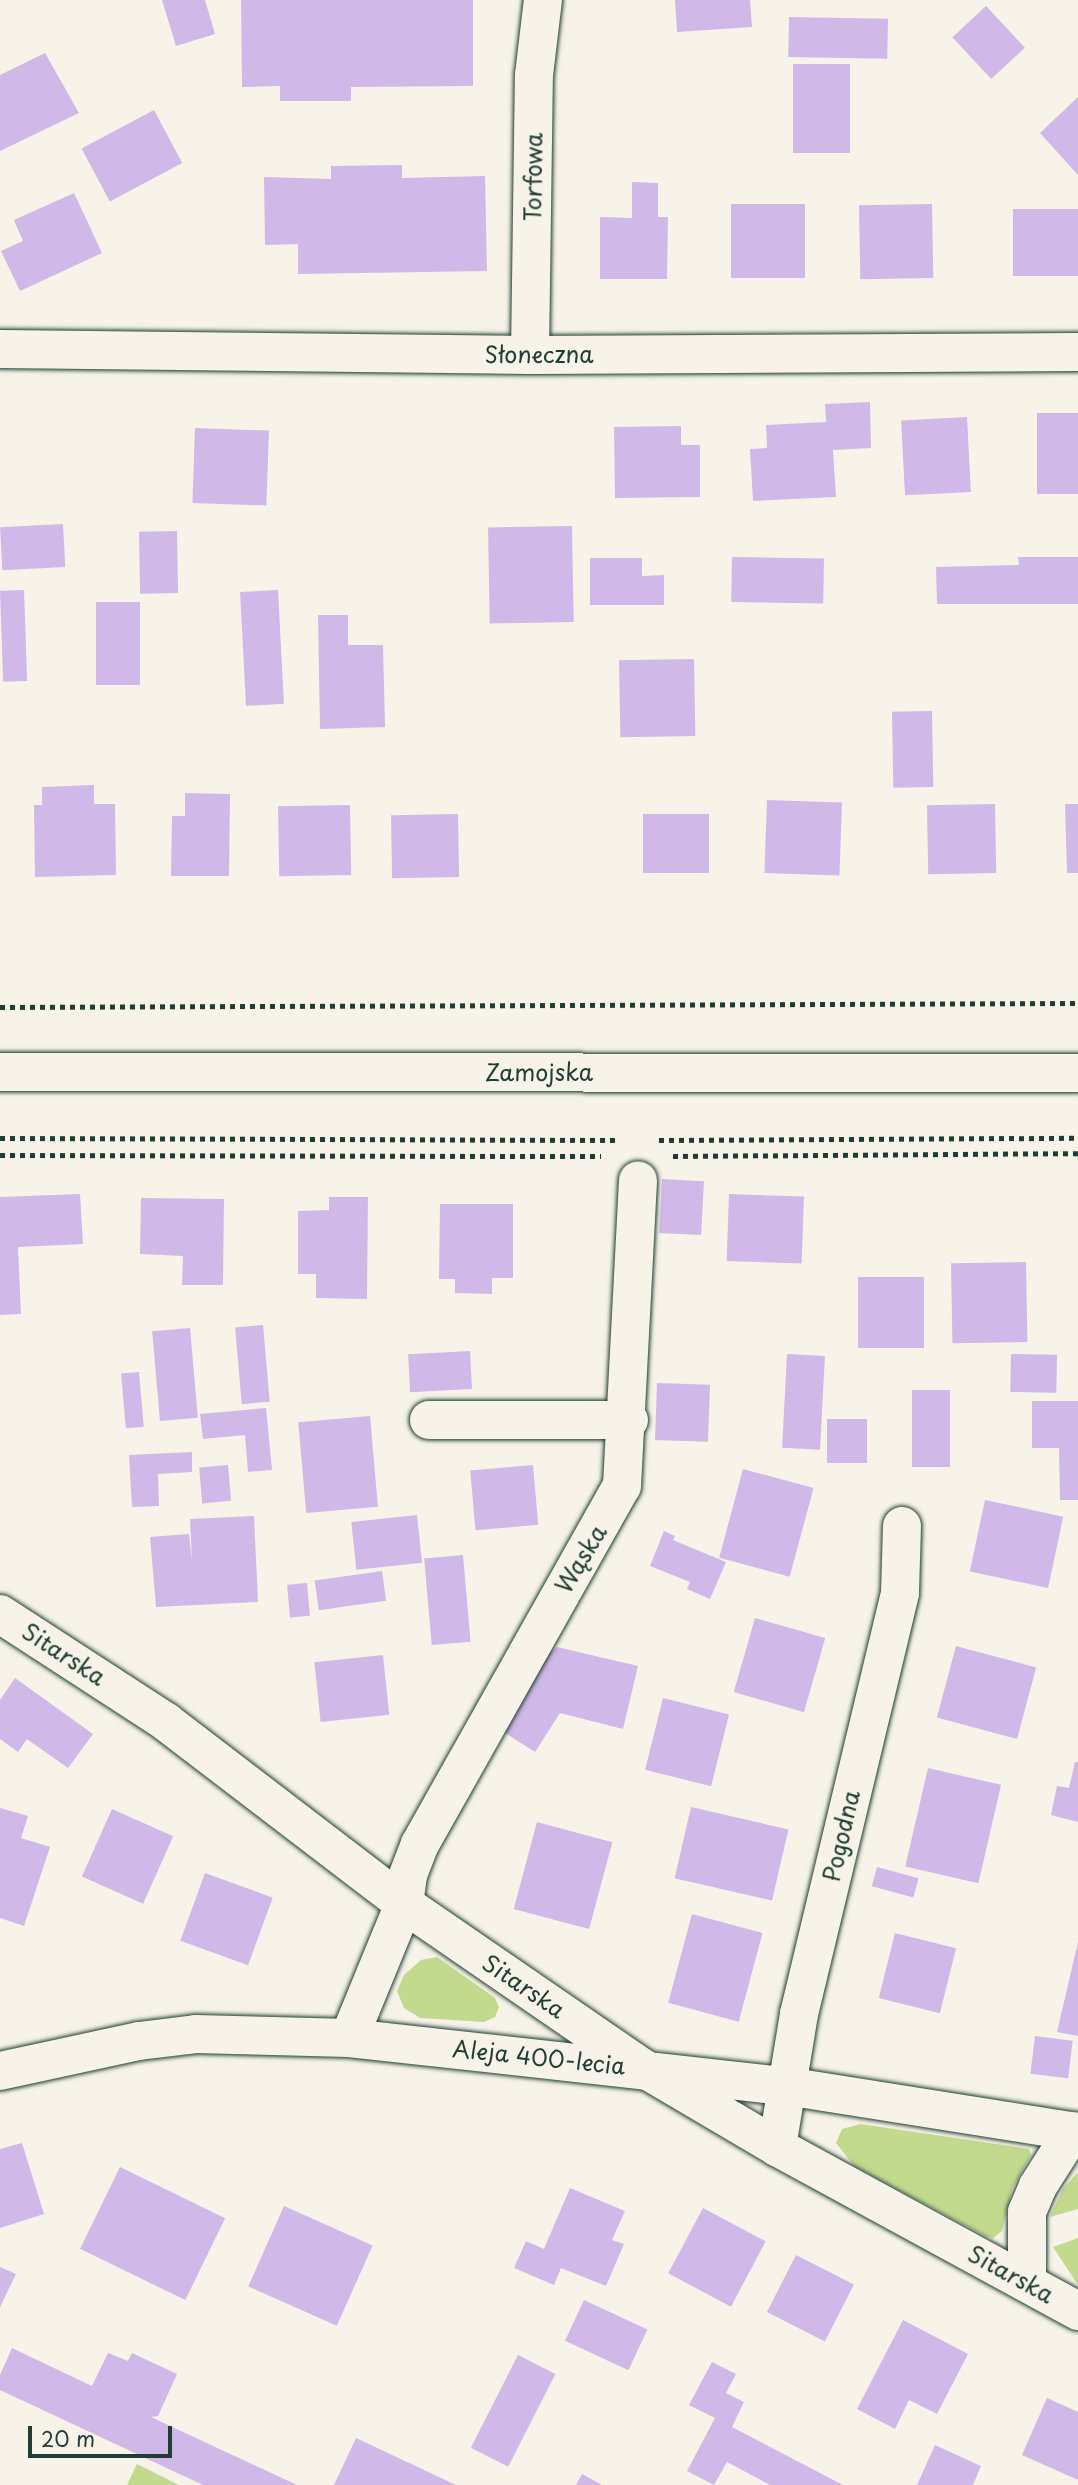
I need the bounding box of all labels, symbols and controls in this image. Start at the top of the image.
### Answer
street label: Torfowa [518,132,548,222]
street label: Słoneczna [484,340,594,368]
street label: Zamojska [485,1058,593,1086]
street label: Wąska [550,1520,612,1598]
street label: Sitarska [17,1617,111,1691]
street label: Pogodna [817,1787,865,1885]
street label: Sitarska [478,1948,570,2024]
street label: Aleja 400-lecia [451,2034,627,2080]
street label: Sitarska [963,2239,1059,2309]
scale bar [32,2412,175,2456]
text: 20 m [41,2422,95,2454]

